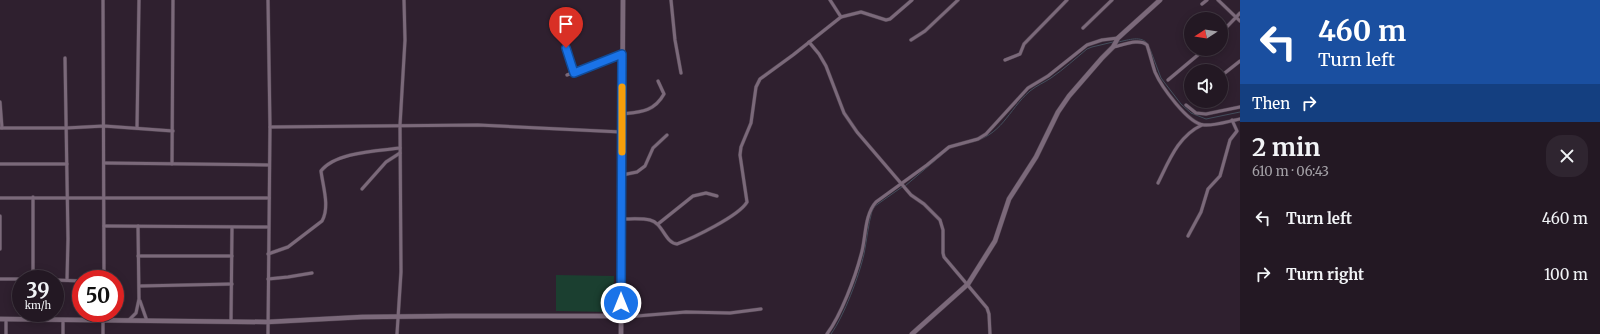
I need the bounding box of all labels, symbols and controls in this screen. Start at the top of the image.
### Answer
pin [549,7.0,583,48]
north arrow [1184,12,1228,56]
map controls [1184,12,1228,108]
icon: arrive [555,13,577,35]
text: 460 m [1318,13,1406,49]
icon: left [1252,16,1304,68]
text: Turn left [1318,48,1395,71]
button: sound [1184,64,1228,108]
icon: right [1298,92,1320,114]
text: Then [1252,94,1290,113]
text: 2 min [1252,132,1320,163]
button: close [1546,135,1588,177]
text: 610 m · 06:43 [1252,163,1329,180]
icon: left [1252,207,1274,229]
text: Turn left [1286,209,1352,228]
text: 460 m [1542,209,1588,228]
icon: right [1252,263,1274,285]
text: Turn right [1286,265,1364,284]
text: 100 m [1544,265,1588,284]
speed limit sign: 50 [72,270,124,322]
text: 39 [26,278,50,303]
position arrow [600,282,642,324]
text: km/h [25,299,51,312]

